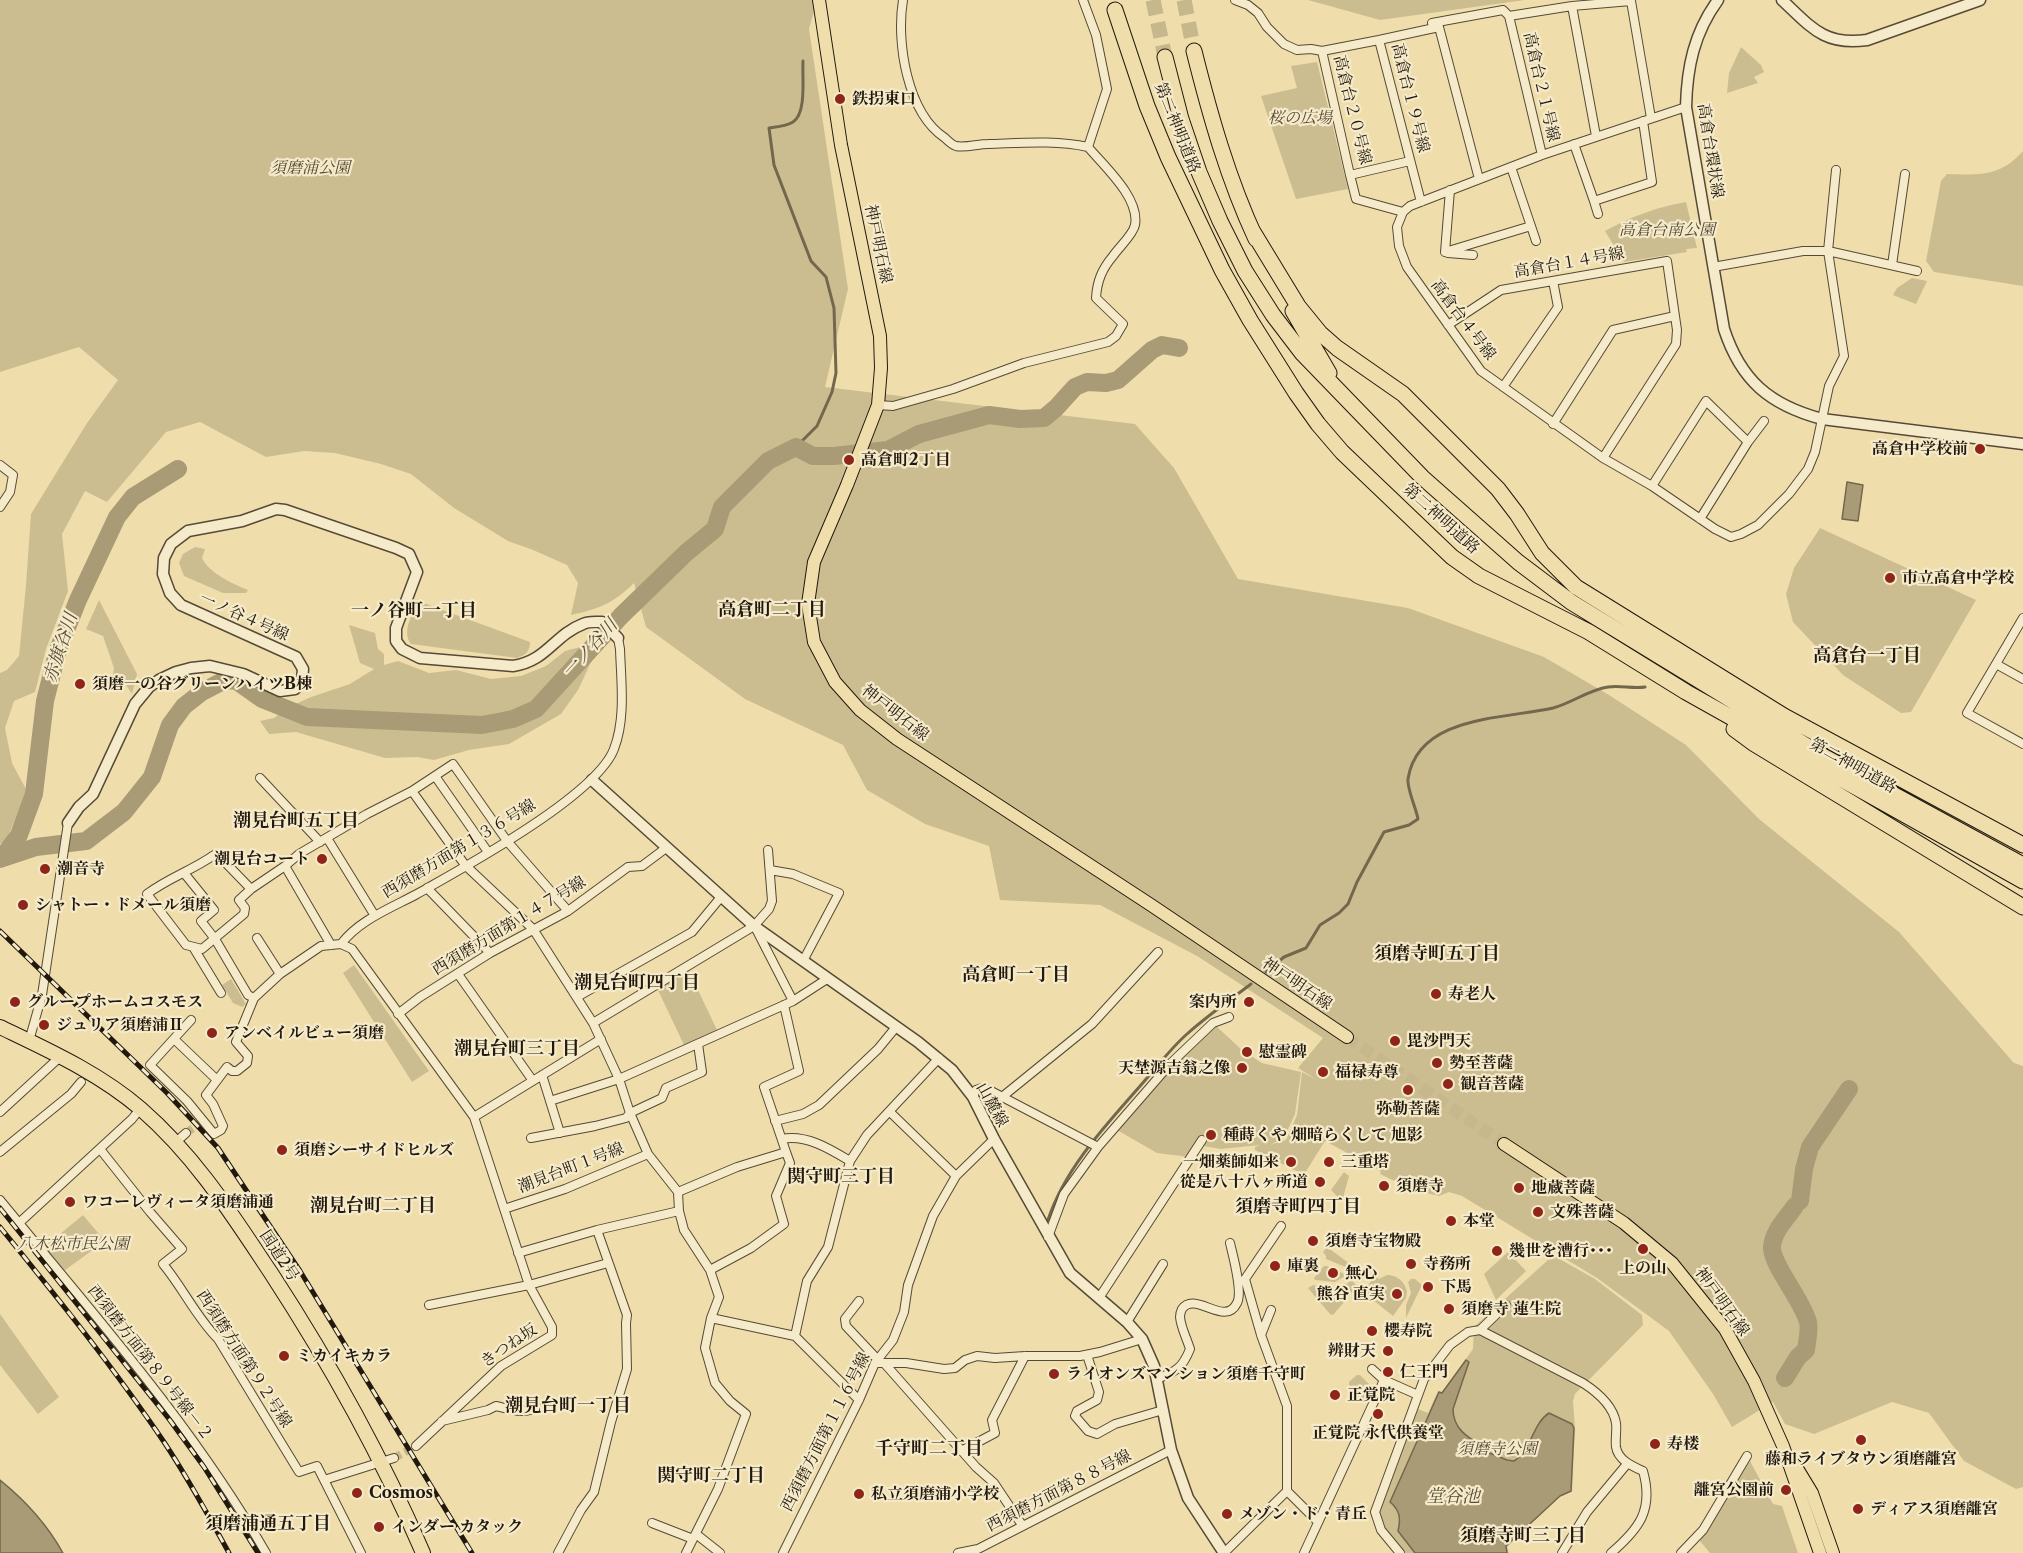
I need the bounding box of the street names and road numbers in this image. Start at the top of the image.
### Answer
street label: 高倉台２１号線 [1519,30,1563,144]
street label: 高倉台１９号線 [1387,41,1433,155]
street label: 高倉台２０号線 [1329,53,1375,167]
street label: 第二神明道路 [1150,80,1204,176]
street label: 高倉台環状線 [1693,102,1727,200]
street label: 神戸明石線 [860,203,896,285]
street label: 高倉台１４号線 [1512,244,1626,282]
street label: 高倉台４号線 [1426,276,1500,364]
street label: 第二神明道路 [1399,480,1483,558]
street label: 一ノ谷４号線 [196,589,292,645]
street label: 神戸明石線 [858,681,932,745]
street label: 第二神明道路 [1806,734,1900,798]
street label: 西須磨方面第１３６号線 [379,795,539,903]
street label: 西須磨方面第１４７号線 [429,872,589,980]
street label: 神戸明石線 [1258,954,1336,1014]
street label: 山麓線 [972,1079,1012,1131]
street label: 潮見台町１号線 [515,1139,627,1197]
street label: 国道2号 [255,1227,303,1285]
street label: 神戸明石線 [1691,1264,1753,1340]
street label: 西須磨方面第８９号線－２ [83,1281,217,1445]
street label: 西須磨方面第９２号線 [192,1287,296,1431]
street label: きつね坂 [477,1320,541,1372]
street label: 西須磨方面第１１６号線 [777,1349,875,1515]
street label: 西須磨方面第８８号線 [983,1446,1135,1536]

